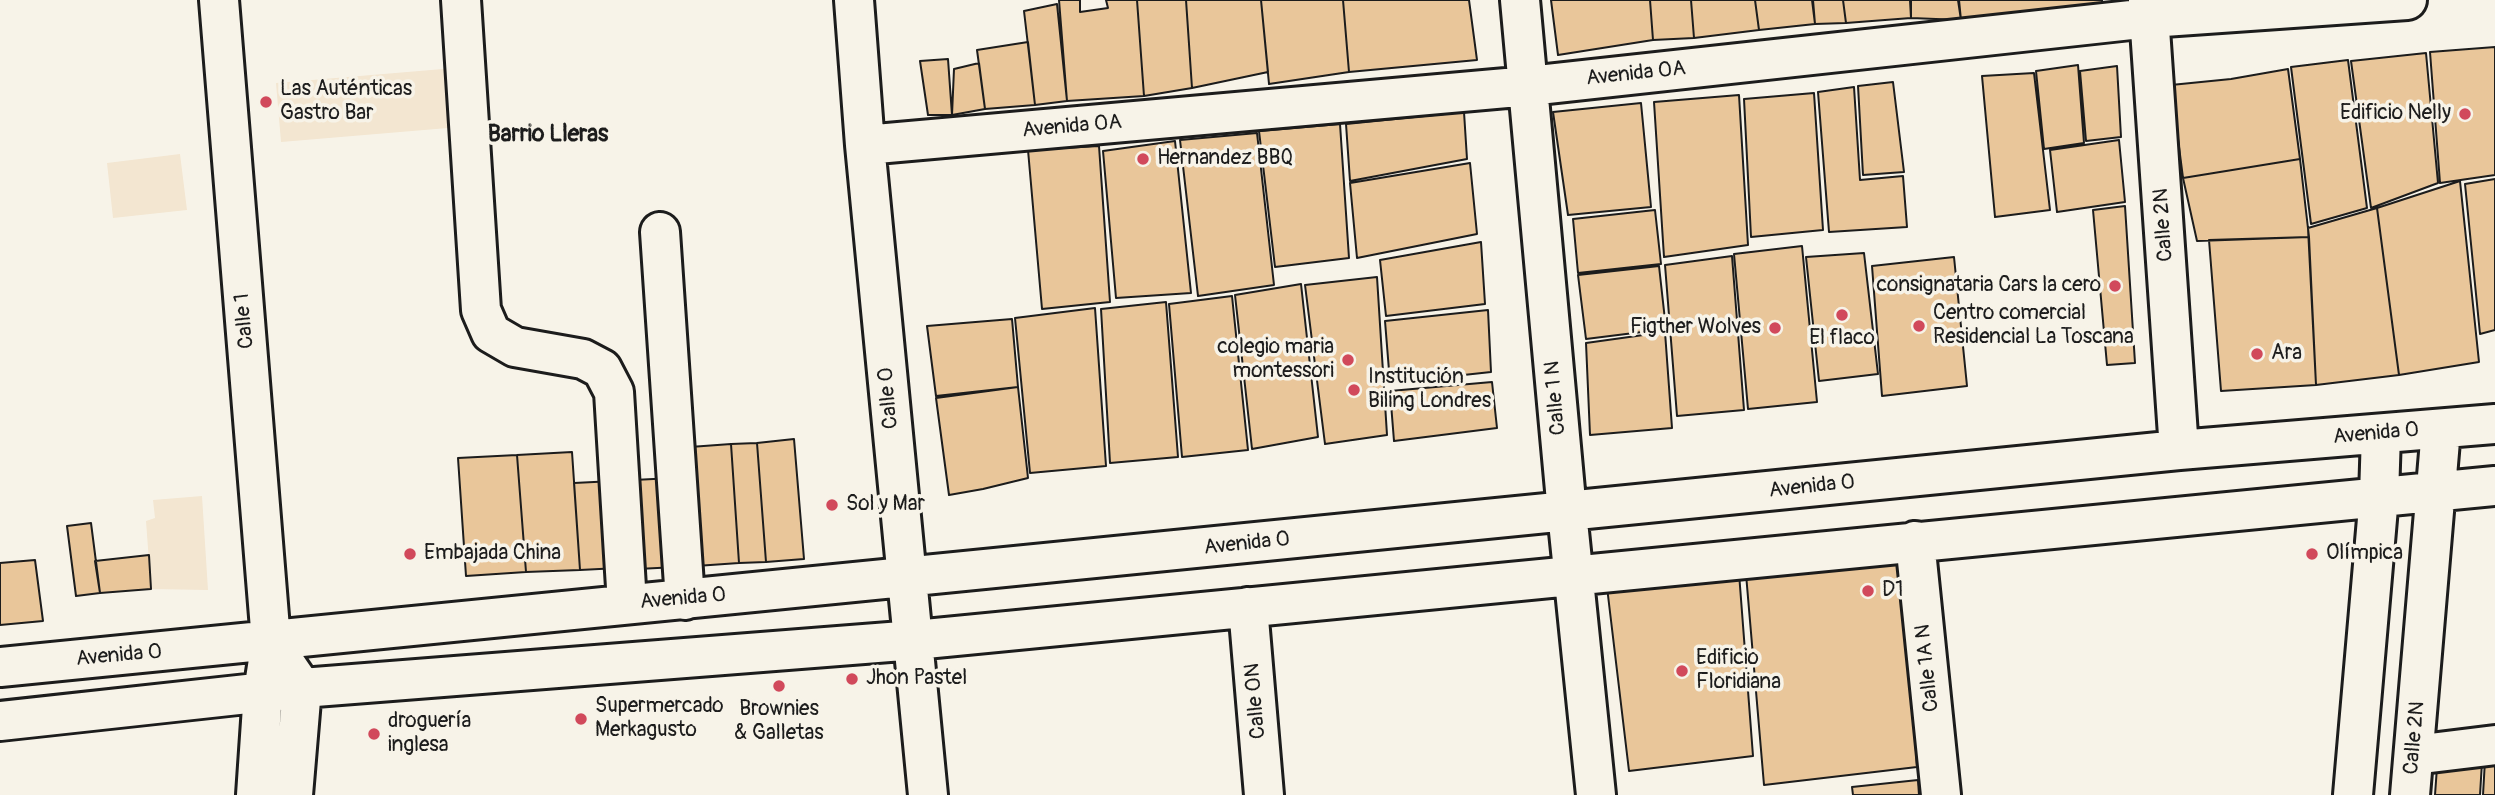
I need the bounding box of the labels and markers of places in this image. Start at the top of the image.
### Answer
place label: Las Auténticas Gastro Bar [280,77,412,127]
marker: Las Auténticas Gastro Bar [258,94,274,110]
place label: Edificio Nelly [2340,101,2451,127]
marker: Edificio Nelly [2457,106,2473,122]
place label: Hernandez BBQ [1157,146,1293,172]
marker: Hernandez BBQ [1135,151,1151,167]
place label: consignataria Cars la cero [1876,273,2101,299]
marker: consignataria Cars la cero [2107,278,2123,294]
place label: Centro comercial Residencial La Toscana [1933,301,2134,351]
marker: El flaco [1834,307,1850,323]
place label: Figther Wolves [1630,315,1761,341]
marker: Centro comercial Residencial La Toscana [1911,318,1927,334]
marker: Figther Wolves [1767,320,1783,336]
place label: El flaco [1809,326,1875,352]
place label: colegio maria montessori [1217,335,1334,385]
place label: Ara [2271,341,2302,367]
marker: Ara [2249,346,2265,362]
marker: colegio maria montessori [1340,352,1356,368]
place label: Institución Biling Londres [1368,365,1491,415]
marker: Institución Biling Londres [1346,382,1362,398]
place label: Sol y Mar [846,492,925,518]
marker: Sol y Mar [824,497,840,513]
place label: Embajada China [424,541,561,567]
place label: Olímpica [2326,541,2403,567]
marker: Embajada China [402,546,418,562]
marker: Olímpica [2304,546,2320,562]
place label: D1 [1882,578,1903,604]
marker: D1 [1860,583,1876,599]
place label: Edificio Floridiana [1696,646,1781,696]
marker: Edificio Floridiana [1674,663,1690,679]
place label: Jhon Pastel [866,666,967,692]
marker: Jhon Pastel [844,671,860,687]
marker: Brownies & Galletas [771,678,787,694]
place label: Supermercado Merkagusto [595,694,724,744]
place label: Brownies & Galletas [734,697,824,747]
place label: droguería inglesa [388,709,471,759]
marker: Supermercado Merkagusto [573,711,589,727]
marker: droguería inglesa [366,726,382,742]

